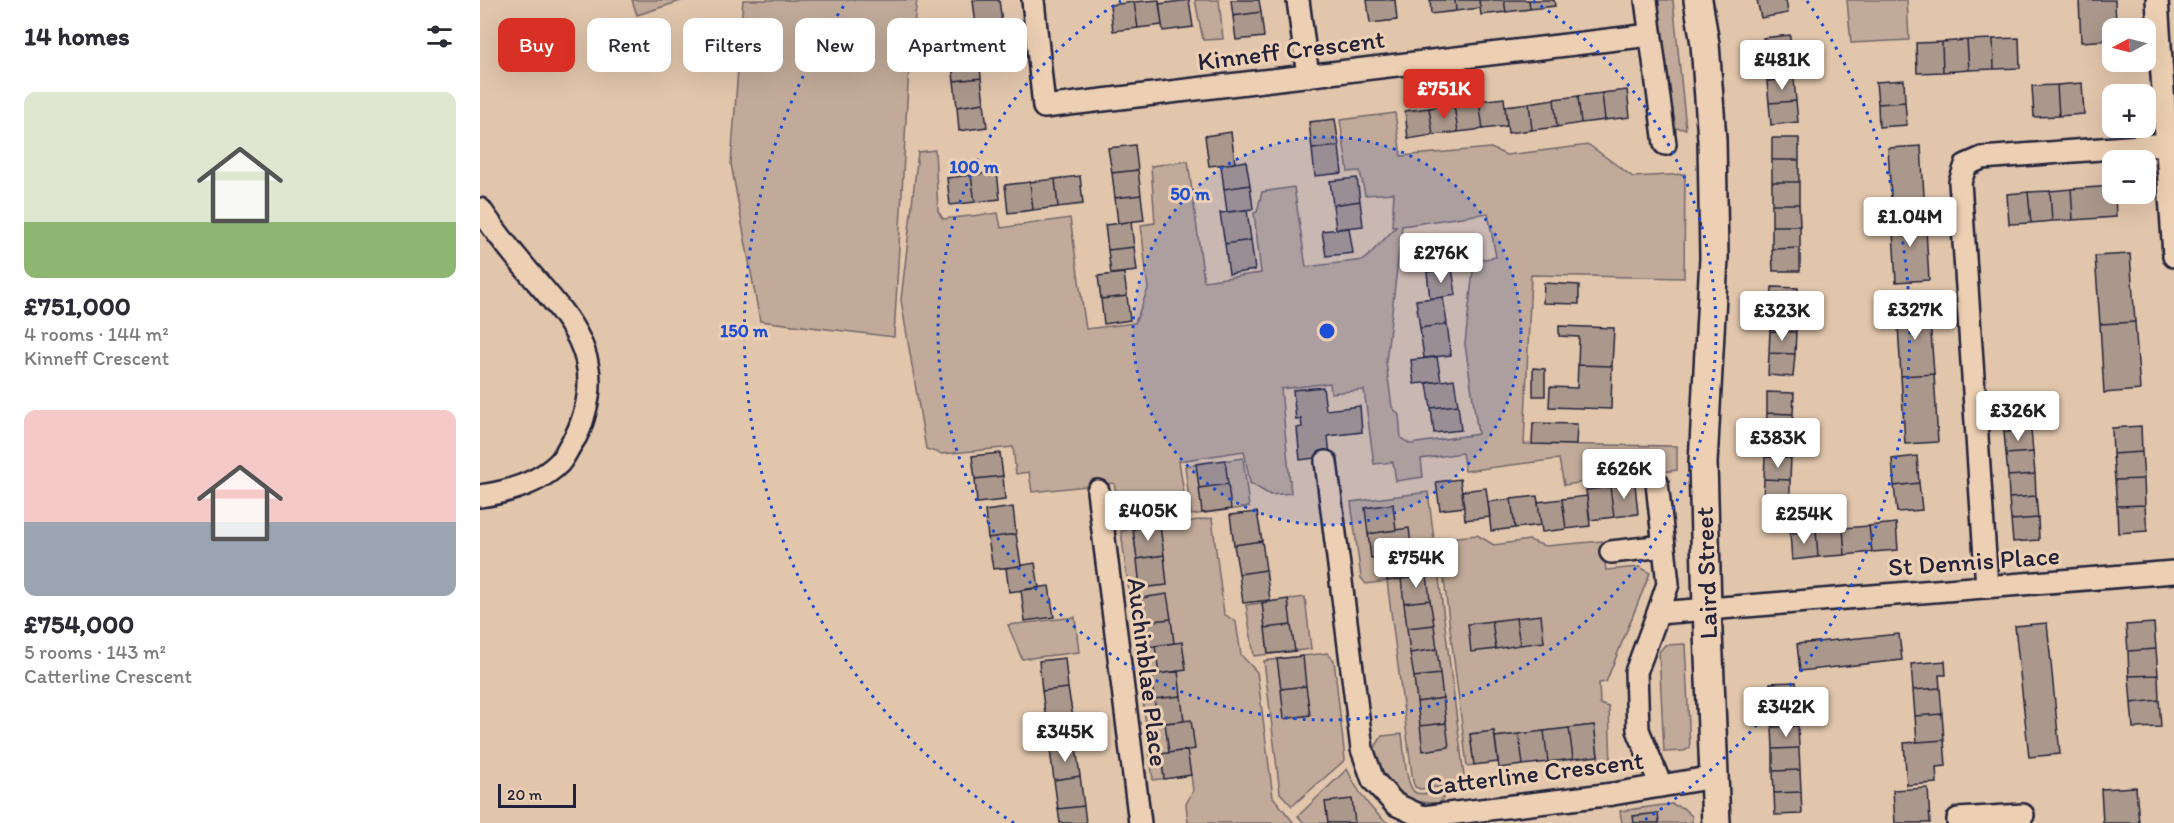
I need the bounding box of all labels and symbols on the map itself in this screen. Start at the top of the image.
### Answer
north arrow [2102,18,2156,72]
street label: Kinneff Crescent [1195,23,1387,77]
pin: £481K [1740,40,1824,91]
pin: £751K [1402,69,1486,120]
text: 100 m [949,156,1000,178]
text: 50 m [1170,183,1211,205]
pin: £1.04M [1861,197,1959,248]
pin: £276K [1399,233,1483,284]
pin: £327K [1873,290,1957,341]
pin: £323K [1740,291,1824,342]
text: 150 m [720,320,769,342]
centre of rings [1317,321,1337,341]
pin: £326K [1976,391,2060,442]
pin: £383K [1736,418,1820,469]
pin: £626K [1582,449,1666,500]
pin: £405K [1106,491,1190,542]
pin: £254K [1762,494,1846,545]
street label: Laird Street [1688,506,1724,640]
pin: £754K [1374,538,1458,589]
street label: St Dennis Place [1887,539,2061,583]
street label: Auchinblae Place [1121,576,1175,768]
pin: £342K [1744,687,1828,738]
pin: £345K [1023,712,1107,763]
street label: Catterline Crescent [1425,744,1646,802]
scale bar [498,781,576,808]

